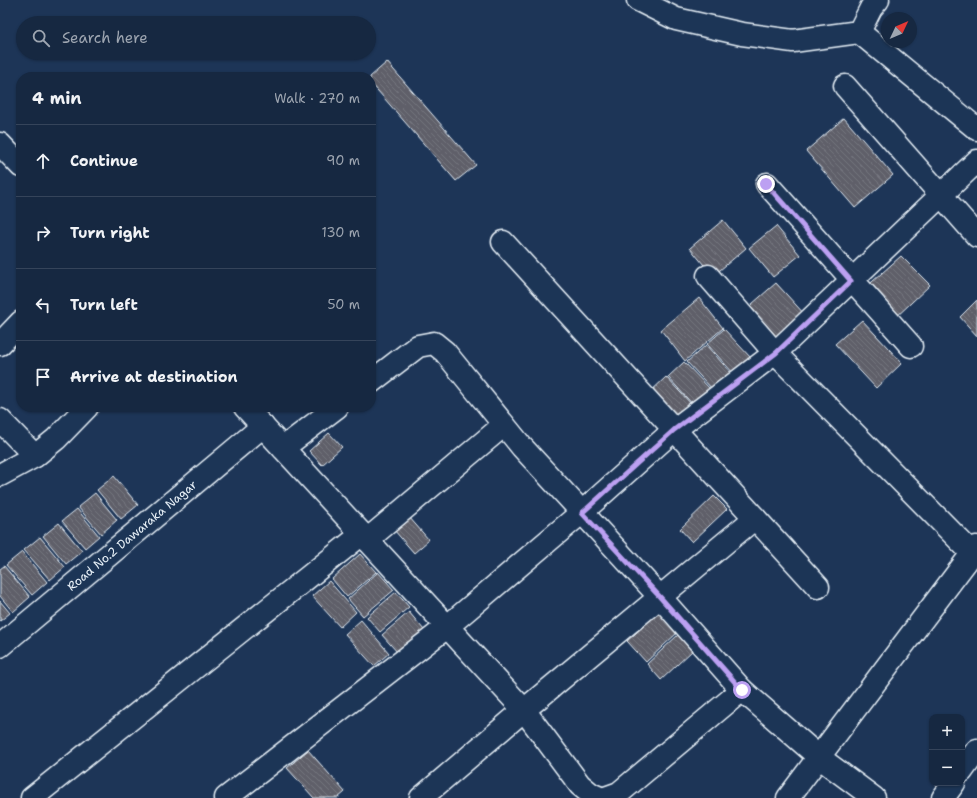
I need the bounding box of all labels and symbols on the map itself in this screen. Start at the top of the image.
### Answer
north arrow [881,12,917,48]
route end [757,175,775,193]
street label: Road No.2 Dawaraka Nagar [64,477,200,595]
route start [733,681,751,699]

